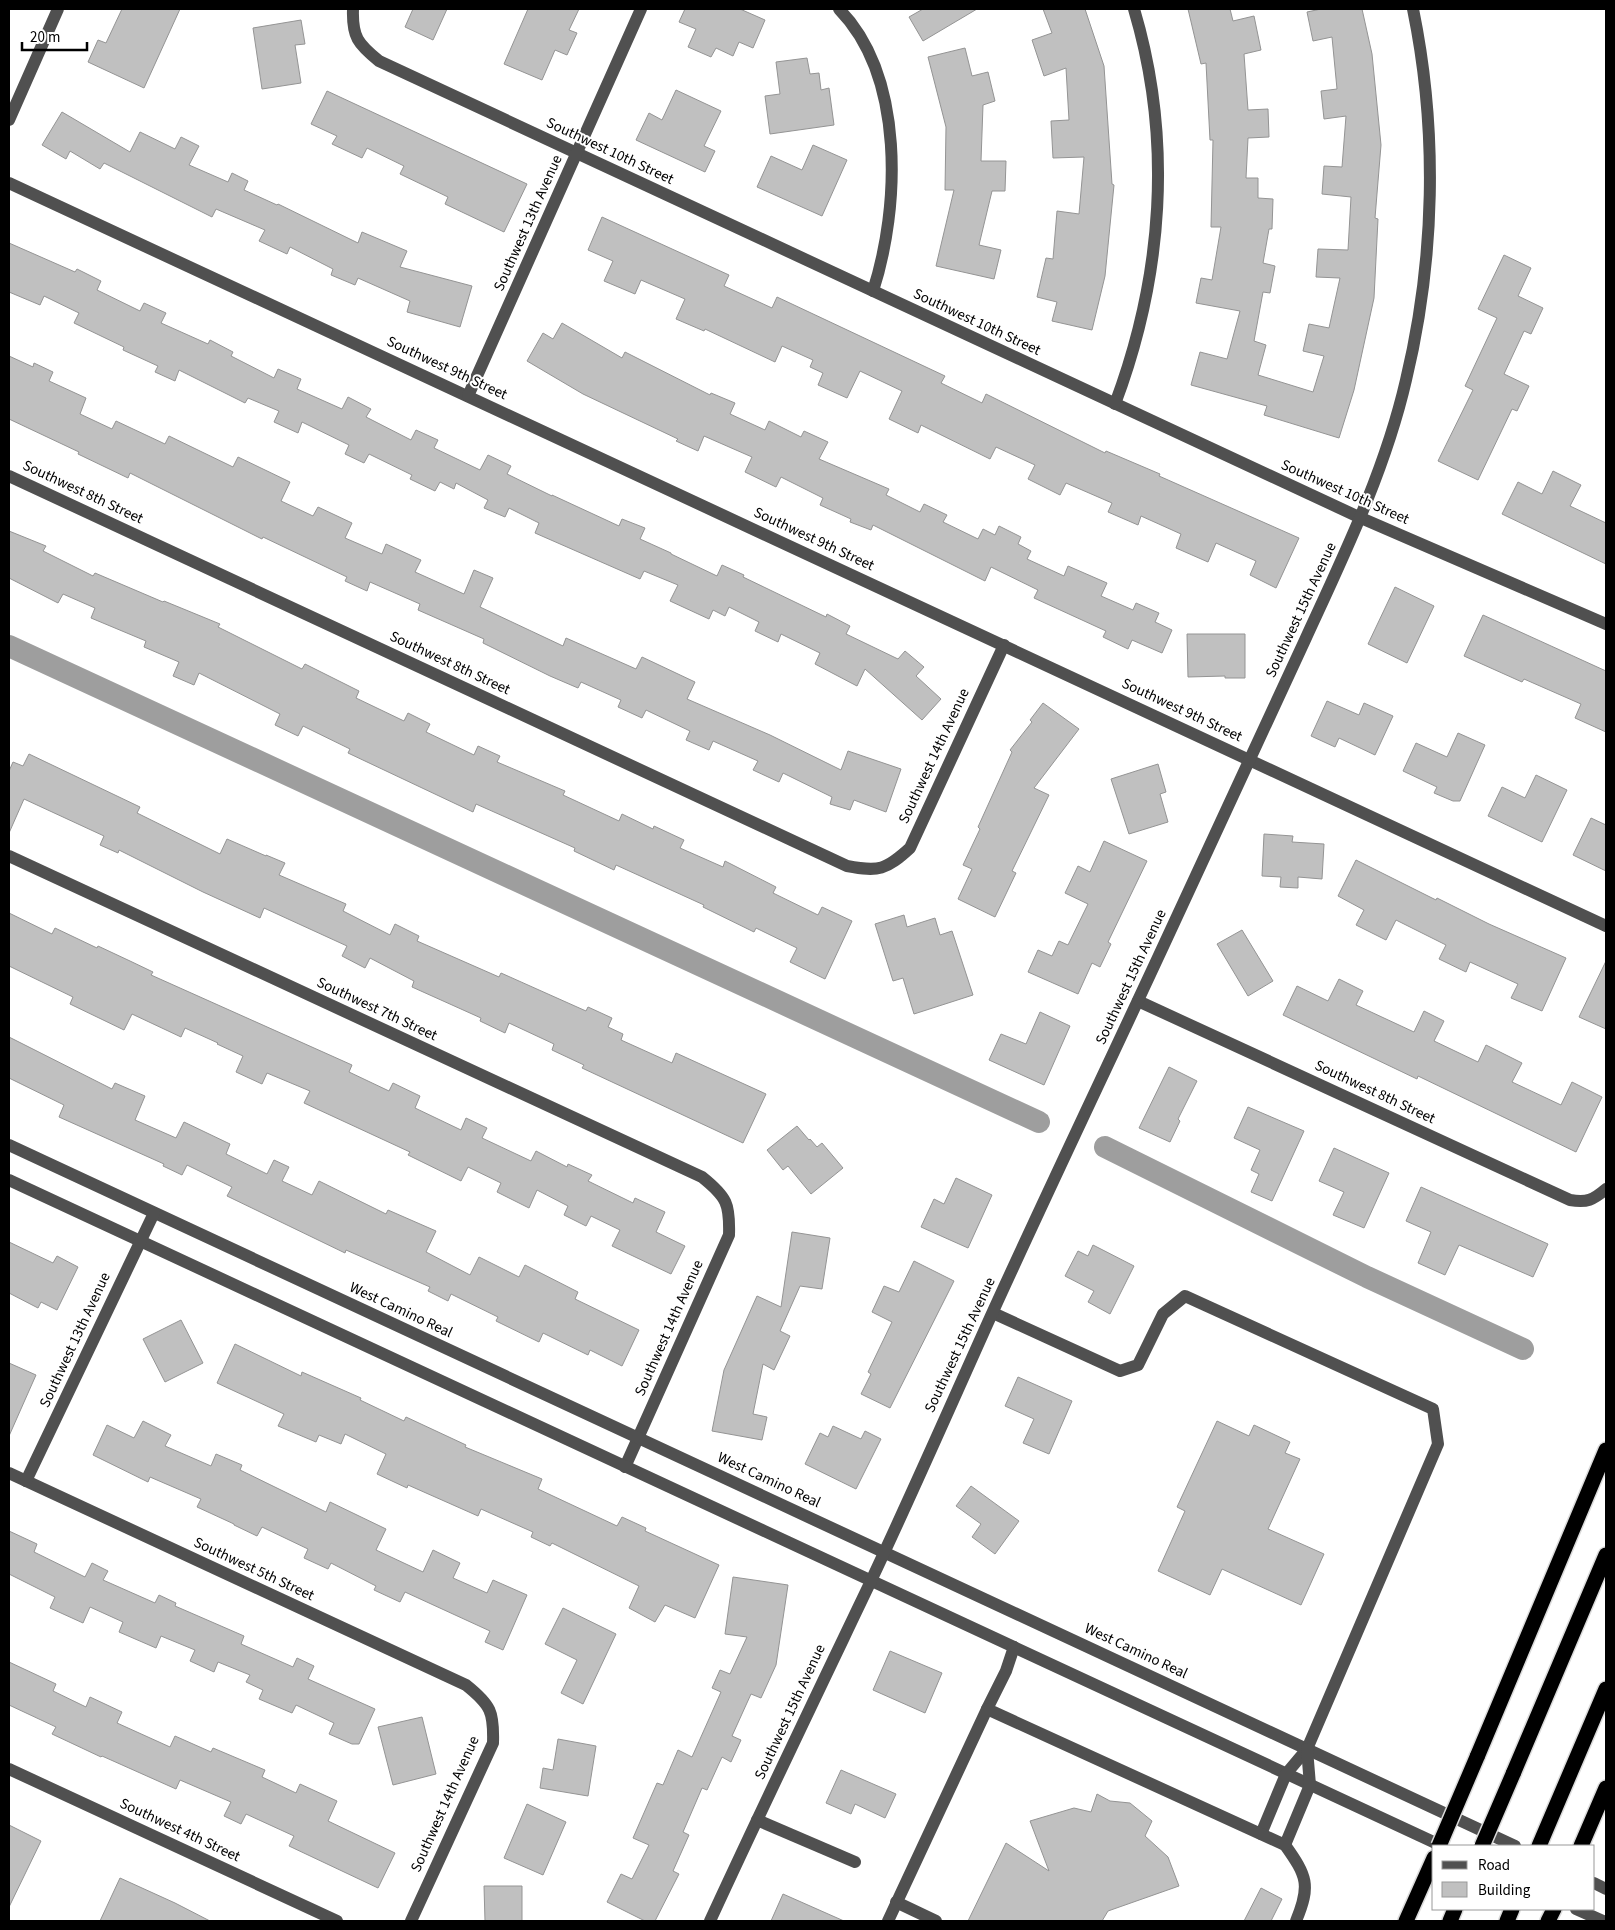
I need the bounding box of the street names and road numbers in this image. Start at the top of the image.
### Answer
street label: Southwest 10th Street [543,112,677,190]
street label: Southwest 13th Avenue [488,152,568,294]
street label: Southwest 10th Street [910,283,1044,361]
street label: Southwest 9th Street [383,331,511,405]
street label: Southwest 10th Street [1277,454,1413,530]
street label: Southwest 8th Street [19,455,147,529]
street label: Southwest 9th Street [750,502,878,576]
street label: Southwest 15th Avenue [1260,539,1342,681]
street label: Southwest 8th Street [386,626,514,700]
street label: Southwest 9th Street [1118,673,1246,747]
street label: Southwest 14th Avenue [893,685,975,827]
street label: Southwest 15th Avenue [1090,906,1172,1048]
street label: Southwest 7th Street [313,972,441,1046]
street label: Southwest 8th Street [1311,1055,1439,1129]
street label: Southwest 14th Avenue [629,1257,709,1399]
street label: Southwest 13th Avenue [34,1269,116,1411]
street label: Southwest 15th Avenue [919,1274,1001,1416]
street label: West Camino Real [346,1277,456,1343]
street label: West Camino Real [714,1447,824,1513]
street label: Southwest 5th Street [190,1532,318,1606]
street label: West Camino Real [1081,1618,1191,1684]
street label: Southwest 15th Avenue [749,1641,831,1783]
street label: Southwest 14th Avenue [405,1733,485,1875]
street label: Southwest 4th Street [116,1793,244,1867]

